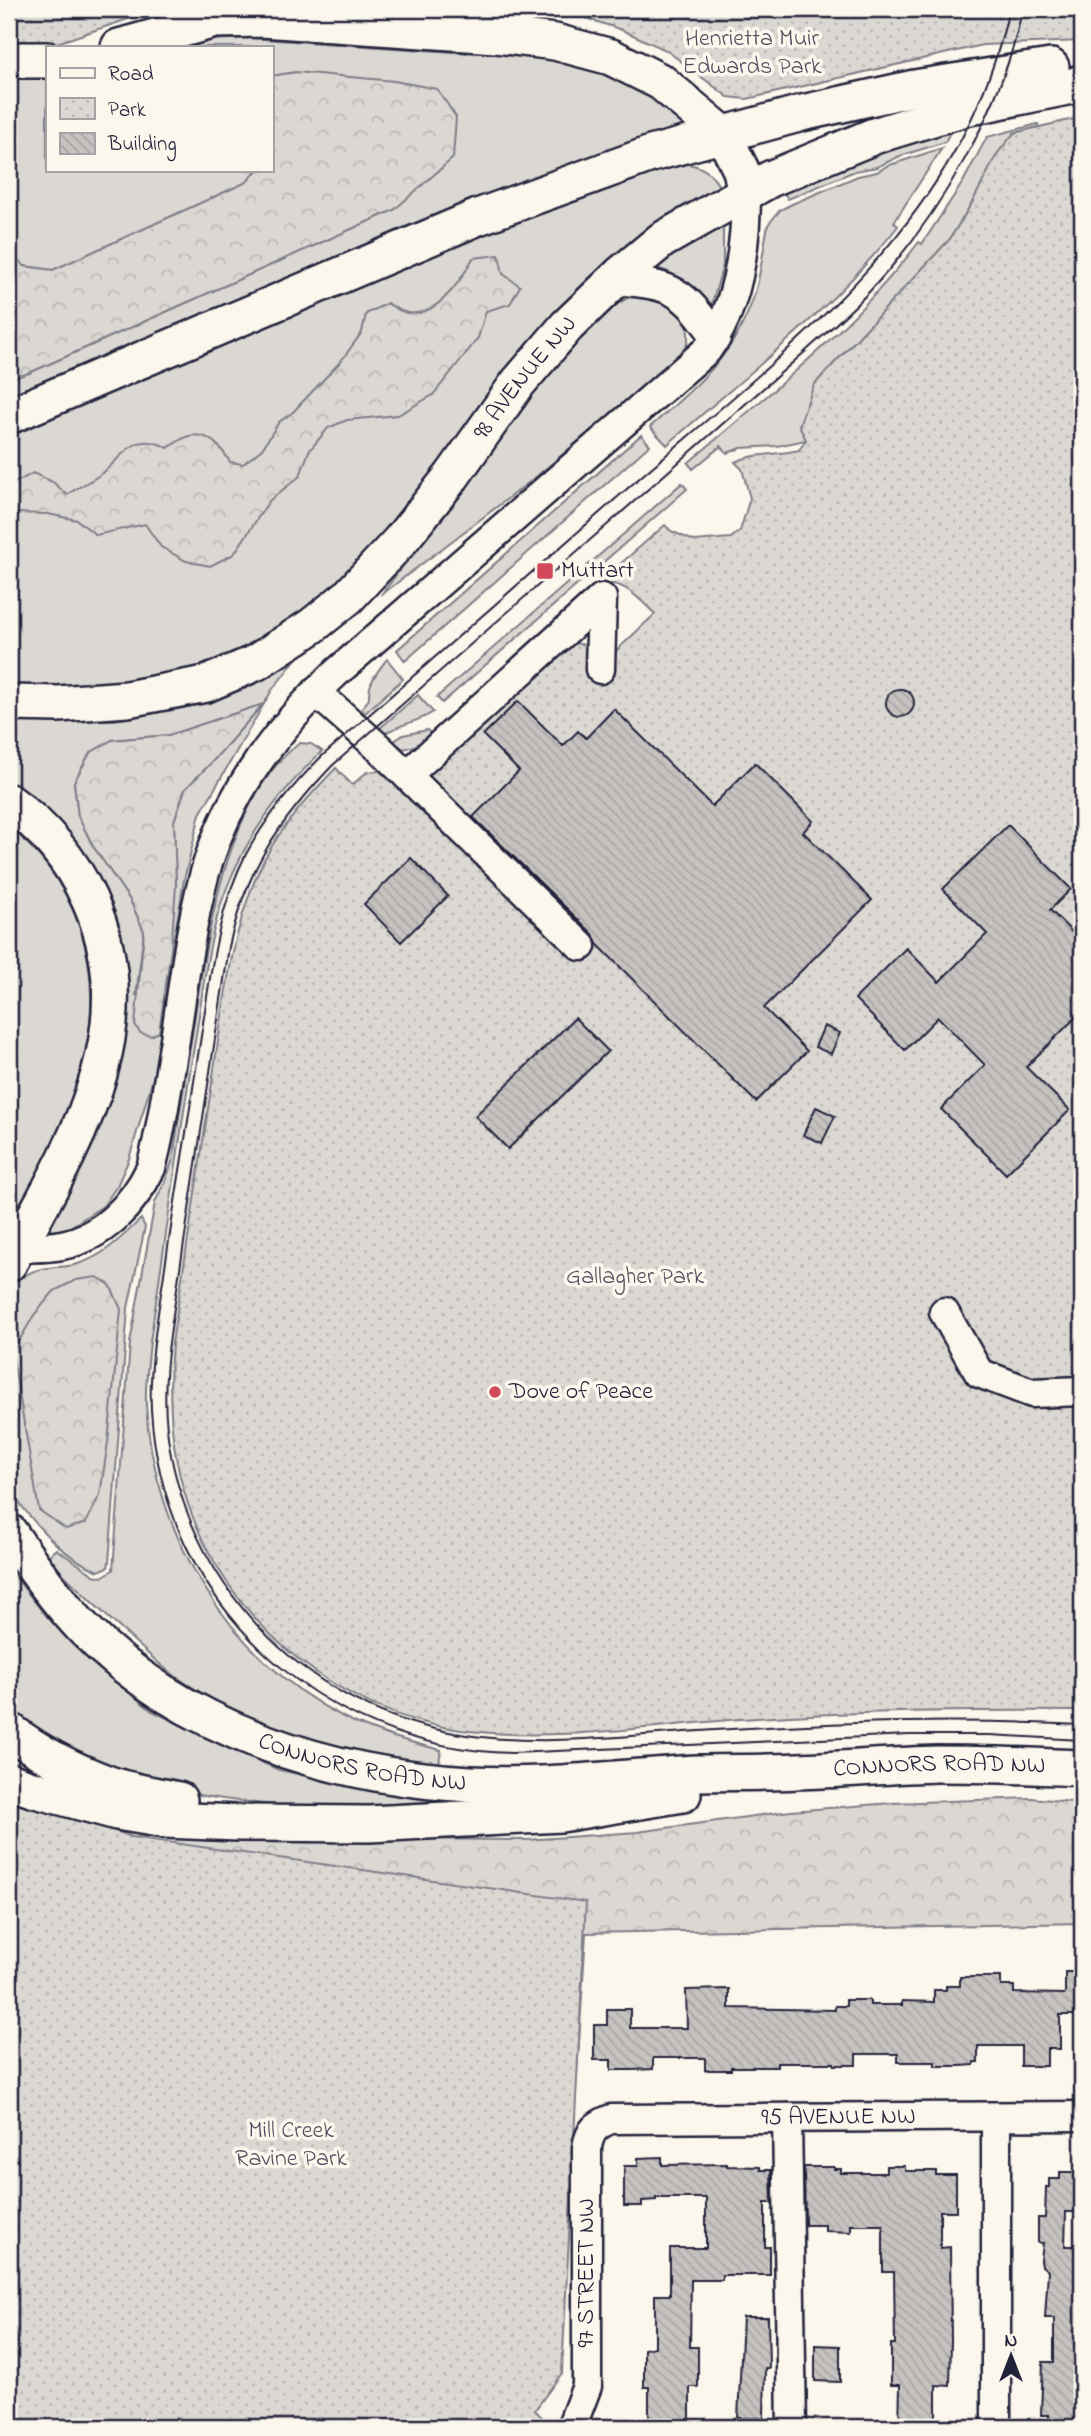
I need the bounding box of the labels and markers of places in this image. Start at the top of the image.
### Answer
place label: Muttart [561,554,634,589]
marker: Muttart [535,561,555,581]
place label: Dove of Peace [508,1375,653,1410]
marker: Dove of Peace [487,1384,503,1400]

